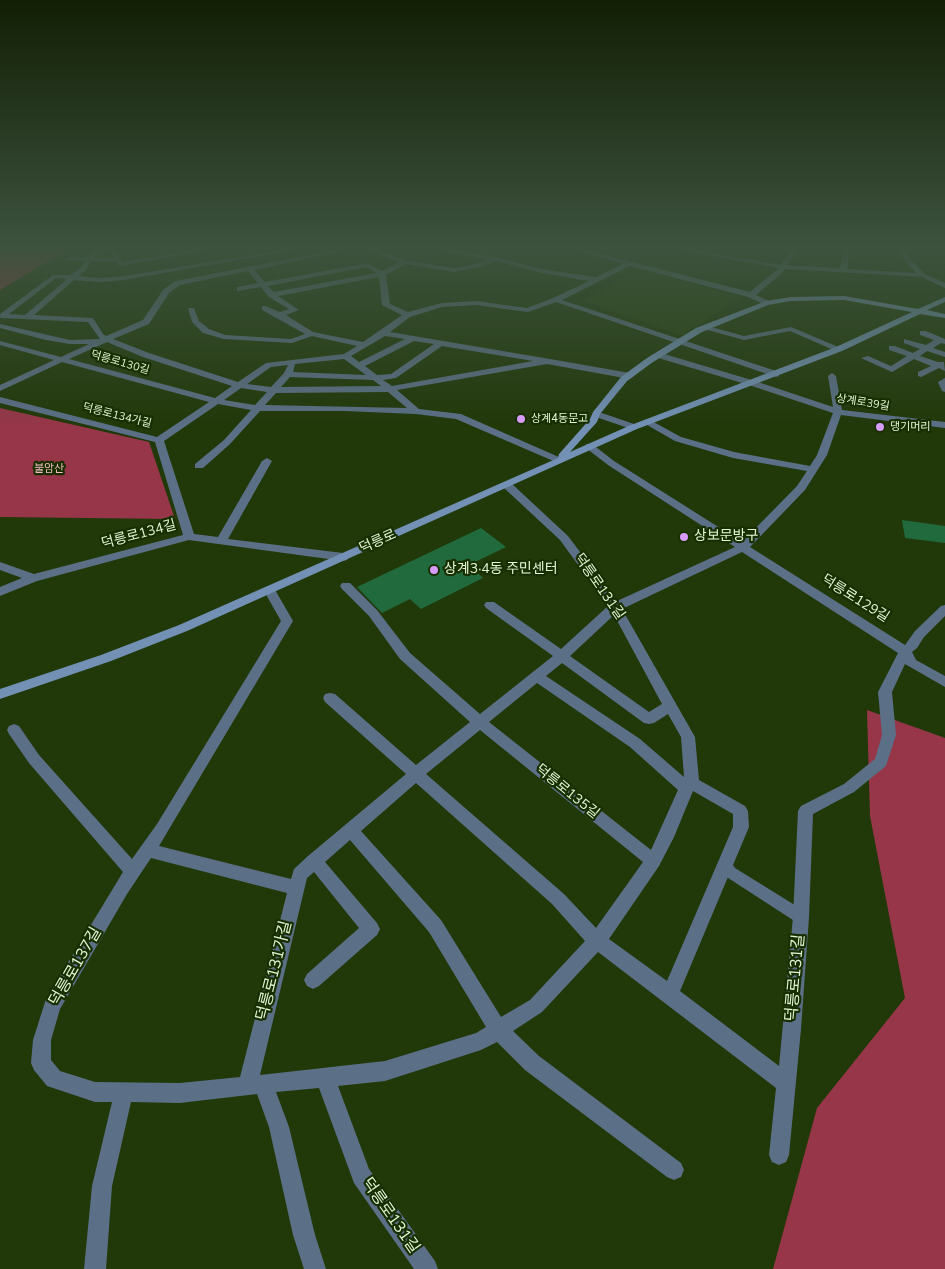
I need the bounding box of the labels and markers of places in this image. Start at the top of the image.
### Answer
place label: 상계4동문고 [531,412,588,426]
marker: 상계4동문고 [515,413,527,425]
place label: 댕기머리 [890,420,930,434]
marker: 댕기머리 [874,421,886,433]
place label: 상보문방구 [694,529,758,545]
marker: 상보문방구 [678,531,690,543]
place label: 상계3·4동 주민센터 [444,562,558,578]
marker: 상계3·4동 주민센터 [428,564,440,576]

